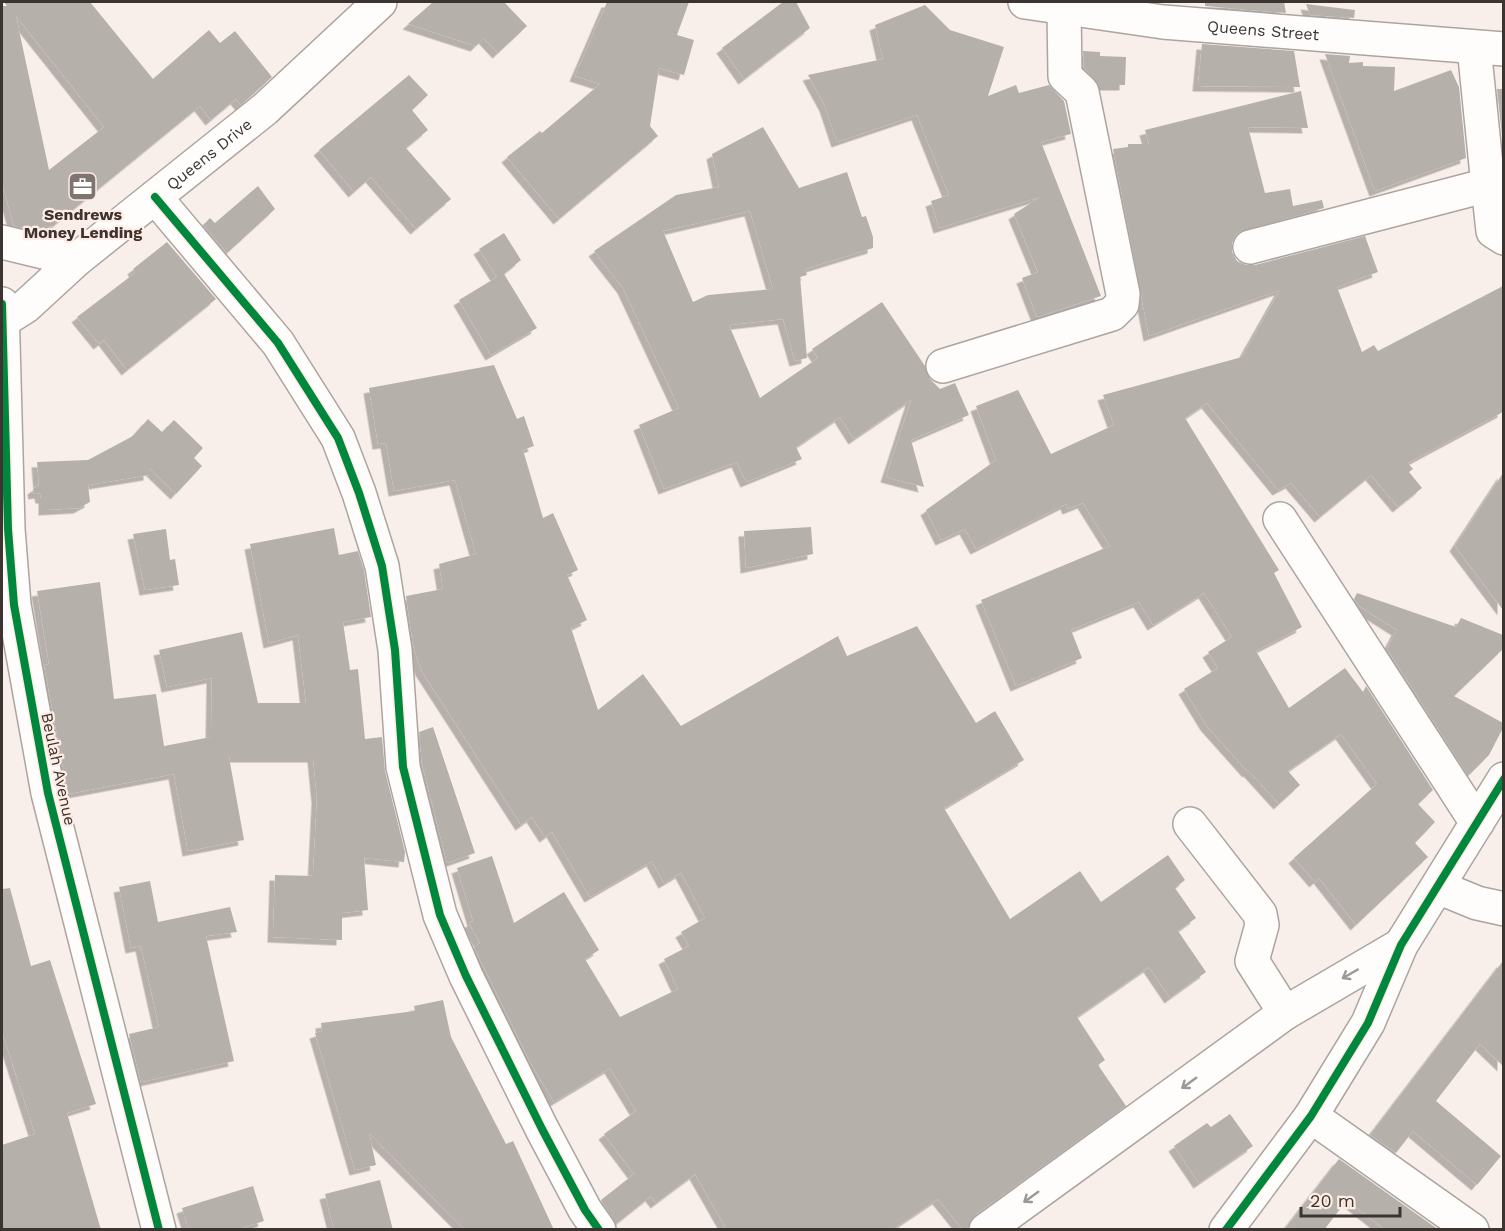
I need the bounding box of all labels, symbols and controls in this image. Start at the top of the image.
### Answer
street label: Queens Street [1206,17,1320,44]
street label: Queens Drive [163,114,256,194]
office icon: Sendrews Money Lending [67,170,99,202]
place label: Sendrews Money Lending [24,205,142,242]
street label: Beulah Avenue [37,711,80,827]
one-way arrow [1342,969,1359,981]
one-way arrow [1181,1077,1197,1089]
scale bar [1301,1180,1400,1218]
text: 20 m [1310,1190,1355,1211]
one-way arrow [1023,1191,1039,1203]

